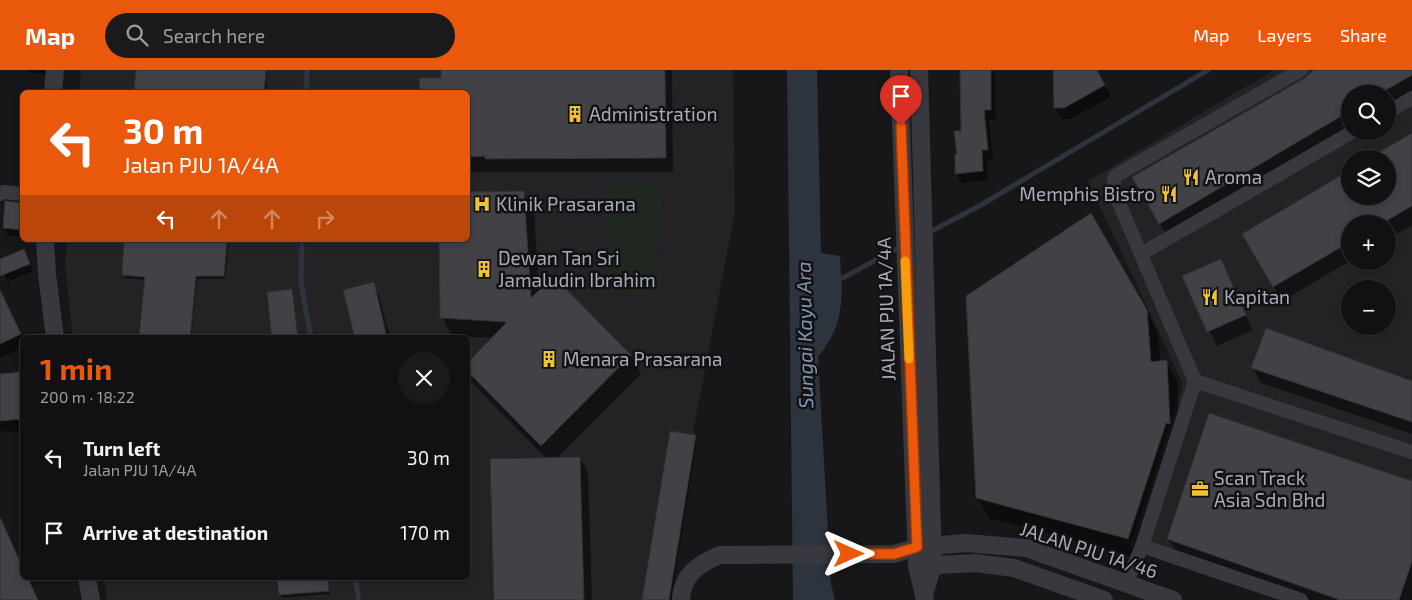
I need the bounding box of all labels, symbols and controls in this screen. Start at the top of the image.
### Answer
search box [105,13,455,58]
text: Map [25,21,75,50]
icon: search [123,21,151,49]
text: Search here [163,24,265,47]
text: Map [1193,24,1229,46]
text: Layers [1257,24,1312,46]
text: Share [1340,24,1387,46]
pin [880,75,922,126]
icon: arrive [887,82,915,110]
map controls [1341,85,1396,335]
button: search [1341,85,1396,140]
place label: Administration [589,102,718,125]
building icon: Administration [565,104,585,124]
text: 30 m [123,109,203,151]
icon: left [40,110,105,175]
button: layers [1341,150,1396,205]
text: Jalan PJU 1A/4A [123,151,279,177]
place label: Aroma [1205,165,1262,188]
restaurant icon: Aroma [1181,167,1201,187]
place label: Memphis Bistro [1019,182,1155,205]
restaurant icon: Memphis Bistro [1159,184,1179,204]
place label: Klinik Prasarana [496,192,636,215]
hospital icon: Klinik Prasarana [472,194,492,214]
icon: left [152,205,180,233]
icon: ahead [205,205,233,233]
icon: ahead [258,205,286,233]
icon: right [311,205,339,233]
button: + [1341,215,1396,270]
street label: JALAN PJU 1A/4A [871,237,900,381]
place label: Dewan Tan Sri Jamaludin Ibrahim [498,246,656,291]
building icon: Dewan Tan Sri Jamaludin Ibrahim [474,259,494,279]
water label: Sungai Kayu Ara [791,261,818,409]
button: − [1341,280,1396,335]
place label: Kapitan [1224,285,1290,308]
restaurant icon: Kapitan [1200,287,1220,307]
place label: Menara Prasarana [563,347,723,370]
building icon: Menara Prasarana [539,349,559,369]
text: 1 min [40,350,112,386]
button: close [398,352,450,404]
text: 200 m · 18:22 [40,387,135,406]
text: Turn left [83,437,160,460]
icon: left [40,444,68,472]
text: 30 m [407,446,450,469]
text: Jalan PJU 1A/4A [83,460,196,479]
place label: Scan Track Asia Sdn Bhd [1214,466,1325,511]
office icon: Scan Track Asia Sdn Bhd [1190,479,1210,499]
street label: JALAN PJU 1A/46 [1018,516,1161,583]
icon: arrive [40,519,68,547]
text: Arrive at destination [83,521,268,544]
text: 170 m [400,521,450,544]
position arrow [822,527,874,579]

